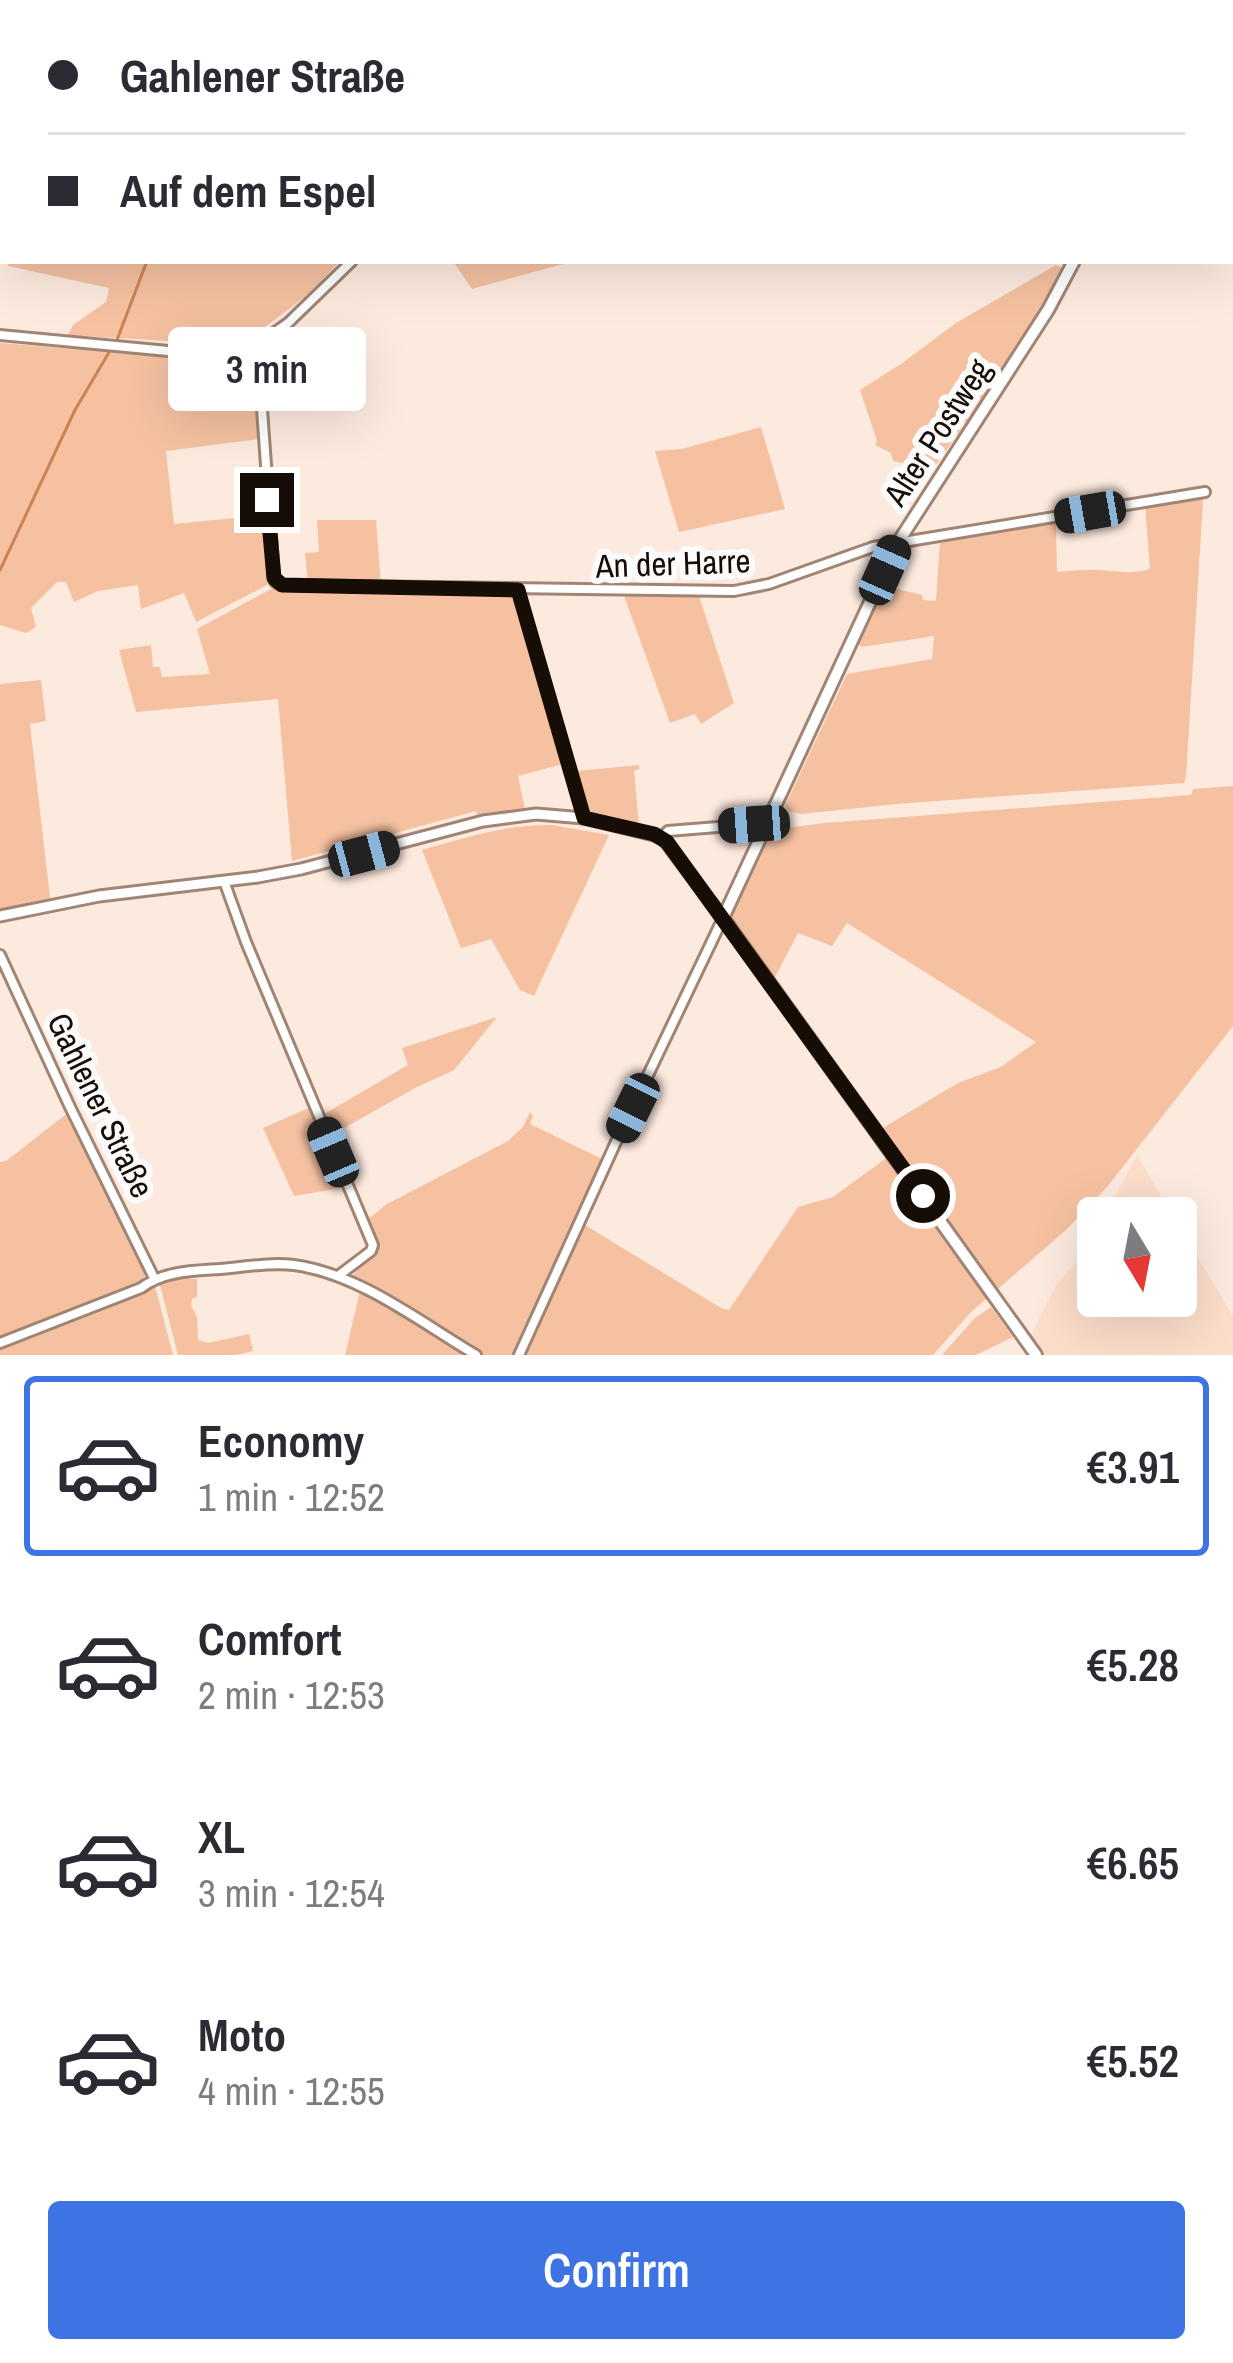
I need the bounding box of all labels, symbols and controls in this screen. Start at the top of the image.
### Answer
text: Gahlener Straße [120,45,405,106]
text: Auf dem Espel [120,160,376,221]
callout: 3 min [168,326,366,410]
text: 3 min [226,343,308,395]
street label: Alter Postweg [873,350,1001,515]
route end [240,473,294,527]
car [1051,488,1129,536]
car [854,530,916,610]
street label: An der Harre [594,538,751,588]
car [717,804,791,844]
car [325,827,403,881]
street label: Gahlener Straße [37,1005,165,1205]
car [601,1068,665,1148]
car [302,1112,364,1192]
route start [896,1169,950,1223]
north arrow [1077,1197,1197,1317]
map controls [1077,1197,1197,1317]
text: Economy [198,1410,364,1471]
icon: car [54,1412,162,1520]
text: €3.91 [1087,1436,1179,1497]
text: 1 min · 12:52 [198,1471,385,1523]
text: Comfort [198,1608,341,1669]
icon: car [54,1610,162,1718]
text: €5.28 [1087,1634,1179,1695]
text: 2 min · 12:53 [198,1669,385,1721]
text: XL [198,1806,245,1867]
icon: car [54,1808,162,1916]
text: €6.65 [1087,1832,1179,1893]
text: 3 min · 12:54 [198,1867,385,1919]
text: Moto [198,2004,286,2065]
icon: car [54,2006,162,2114]
text: €5.52 [1087,2030,1179,2091]
text: 4 min · 12:55 [198,2065,385,2117]
button: Confirm [48,2201,1185,2339]

